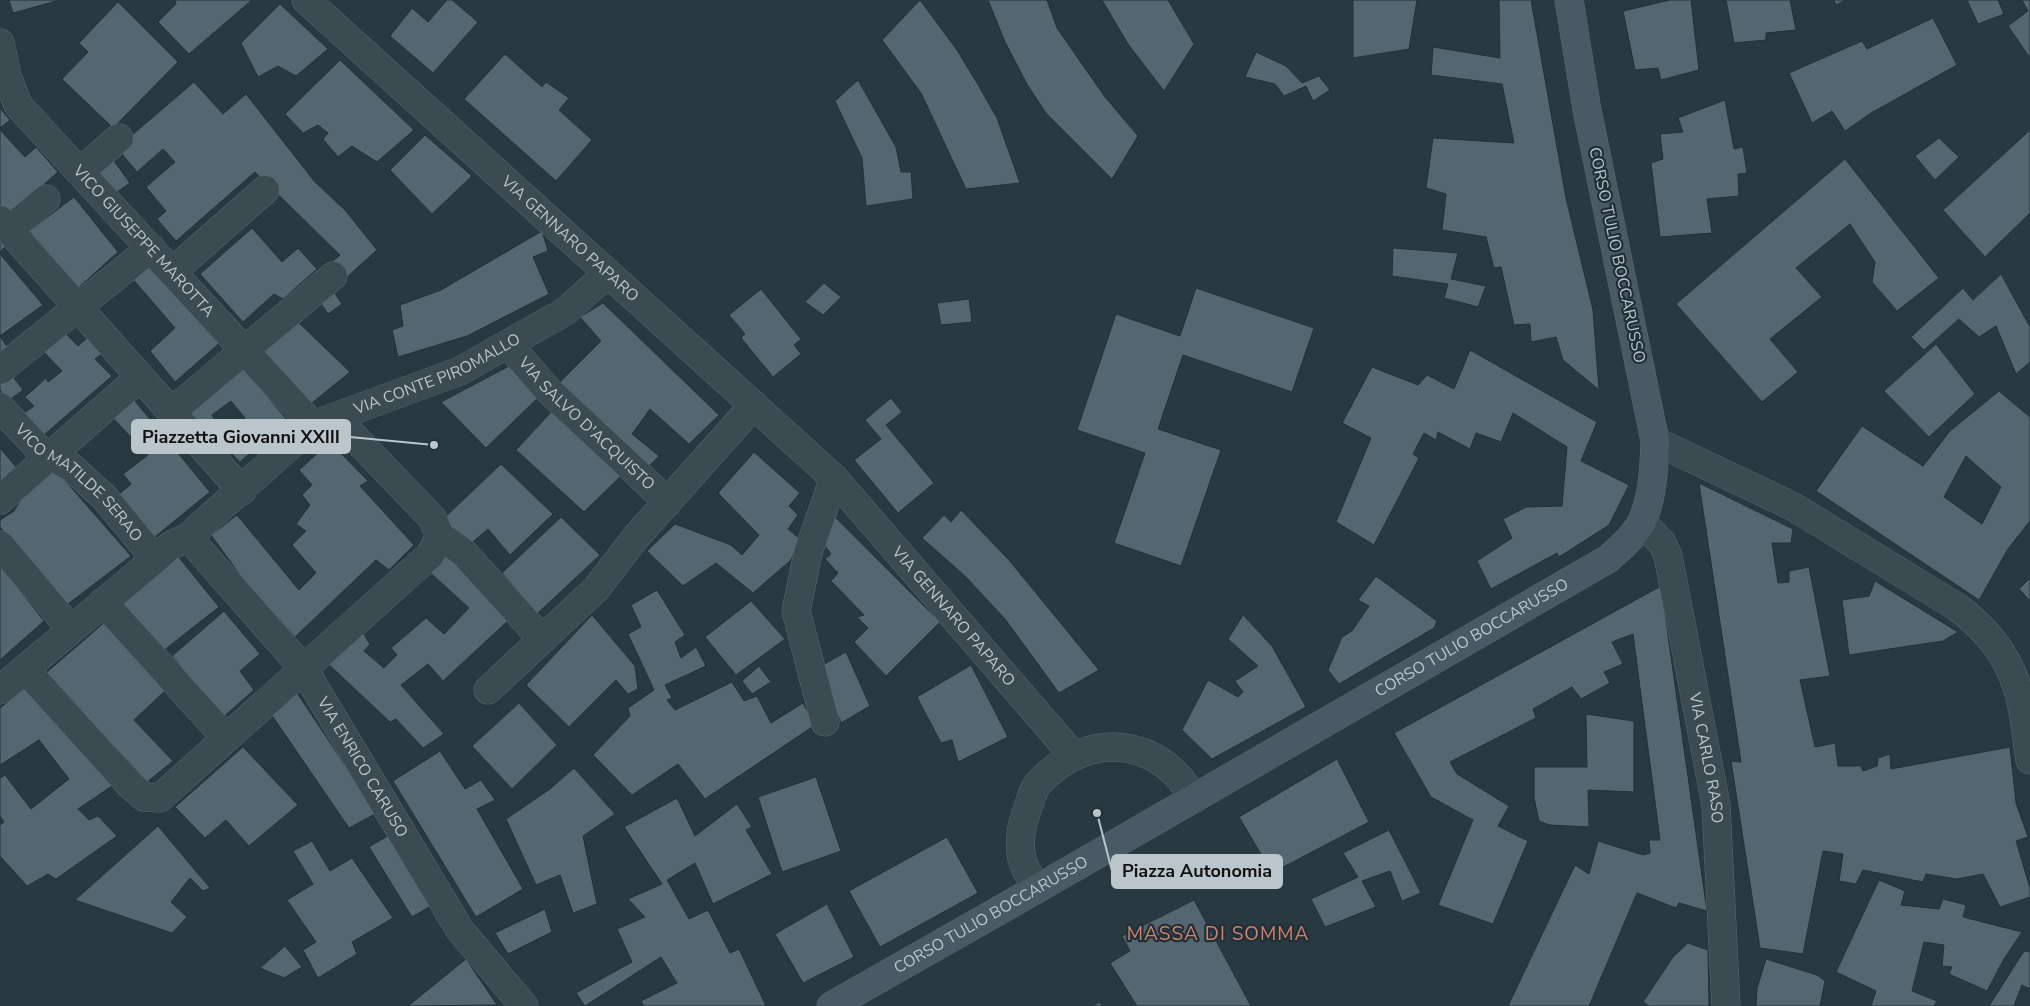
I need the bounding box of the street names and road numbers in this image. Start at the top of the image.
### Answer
street label: CORSO TULIO BOCCARUSSO [1583,145,1651,365]
street label: VICO GIUSEPPE MAROTTA [67,160,220,322]
street label: VIA GENNARO PAPARO [496,170,643,307]
street label: VIA CONTE PIROMALLO [350,328,524,420]
street label: VIA SALVO D'ACQUISTO [512,352,660,495]
street label: VICO MATILDE SERAO [9,418,148,546]
street label: VIA GENNARO PAPARO [886,541,1020,691]
street label: CORSO TULIO BOCCARUSSO [1371,573,1573,702]
street label: VIA CARLO RASO [1683,690,1728,824]
street label: VIA ENRICO CARUSO [311,692,413,842]
street label: CORSO TULIO BOCCARUSSO [890,851,1092,979]

